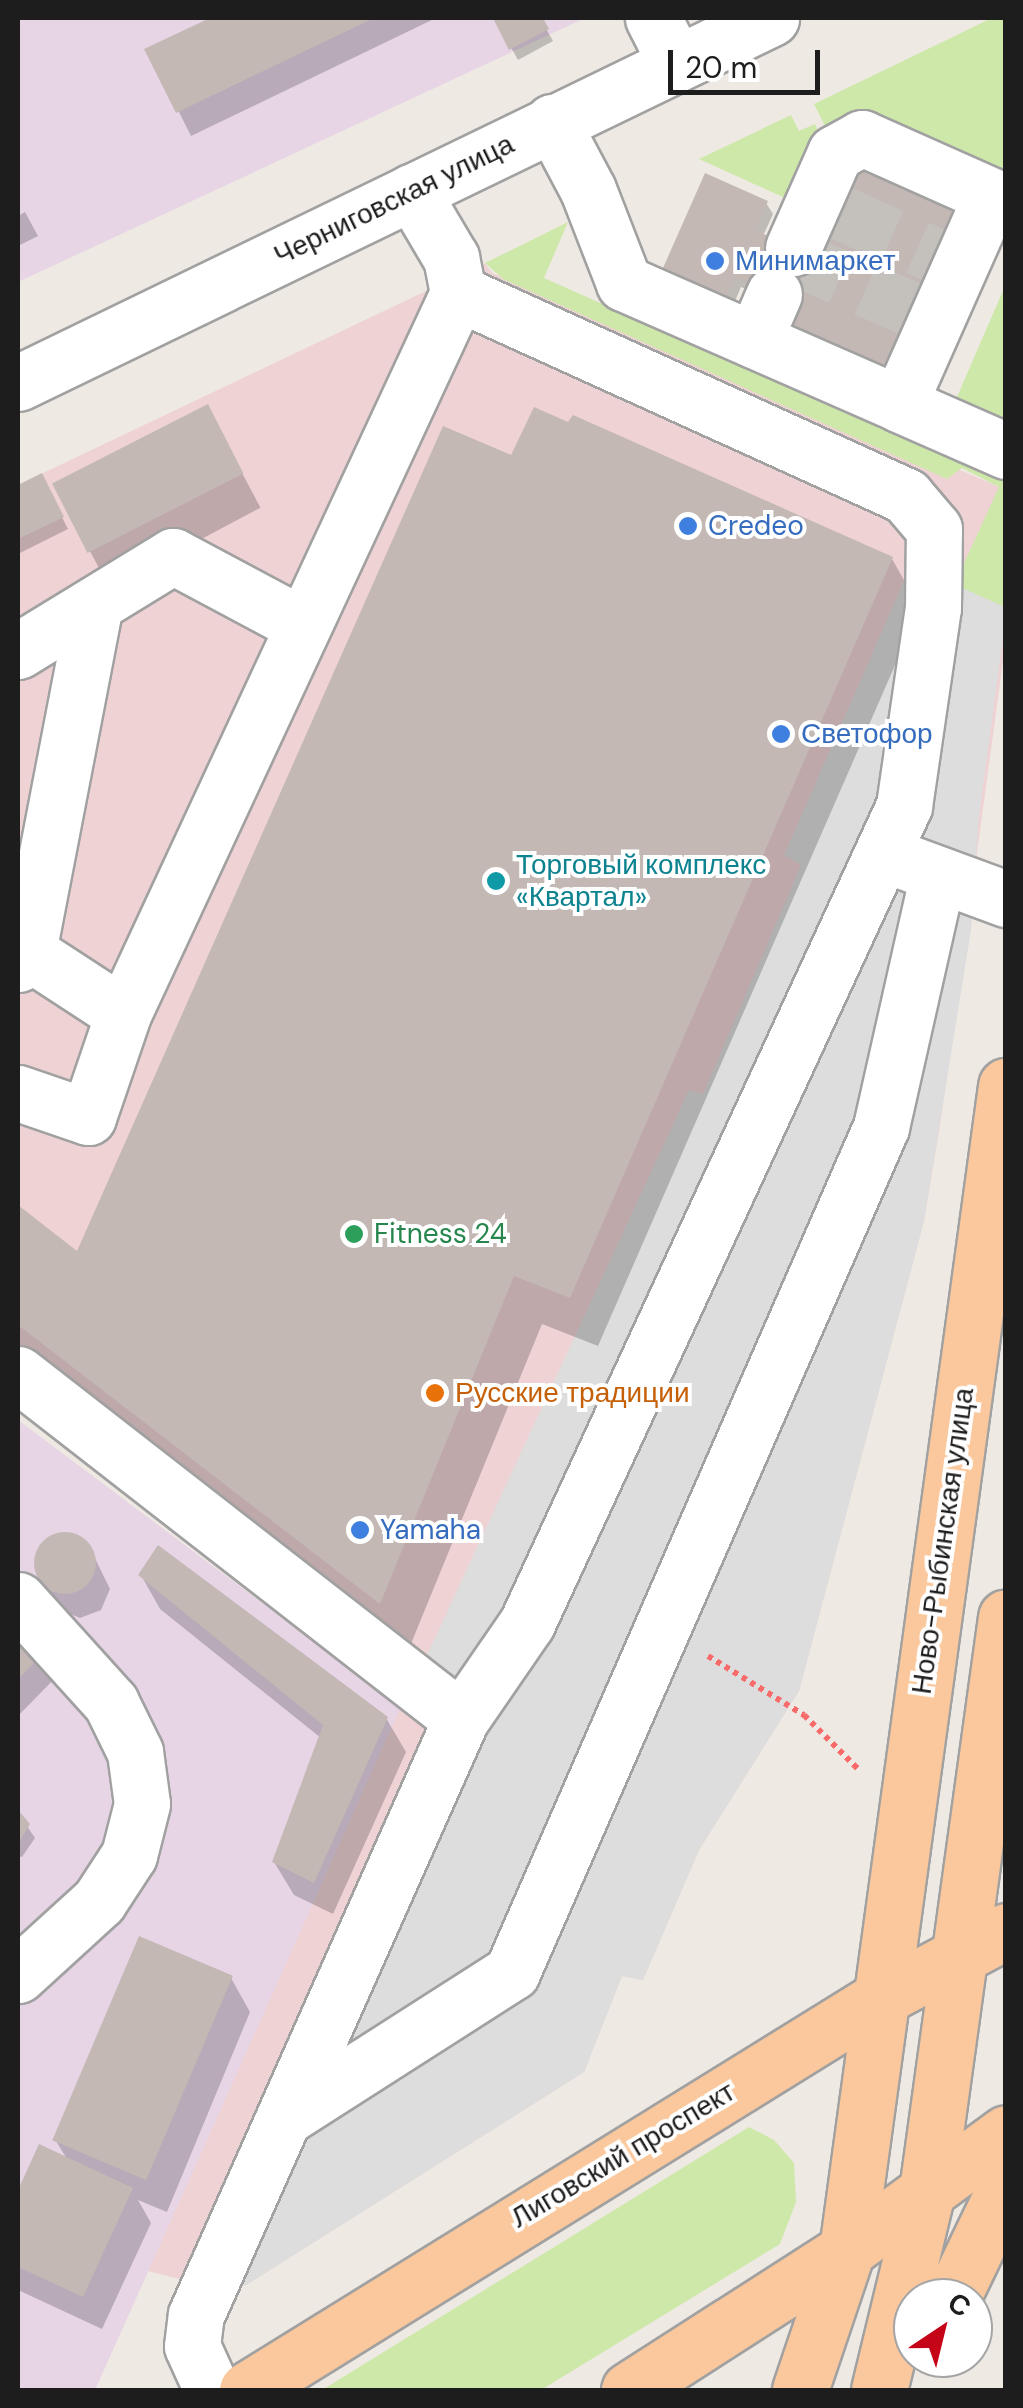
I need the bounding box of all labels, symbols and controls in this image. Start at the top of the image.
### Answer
scale bar [673,30,826,92]
text: 20 m [685,48,757,87]
street label: Черниговская улица [269,127,519,273]
place label: Минимаркет [735,244,895,278]
marker: Минимаркет [704,250,726,272]
place label: Credeo [708,509,804,543]
marker: Credeo [677,515,699,537]
place label: Светофор [801,717,933,751]
marker: Светофор [770,723,792,745]
place label: Торговый комплекс «Квартал» [516,848,766,914]
marker: Торговый комплекс «Квартал» [485,870,507,892]
place label: Fitness 24 [374,1217,507,1251]
marker: Fitness 24 [343,1223,365,1245]
place label: Русские традиции [455,1376,690,1410]
marker: Русские традиции [424,1382,446,1404]
street label: Ново-Рыбинская улица [905,1386,981,1696]
place label: Yamaha [380,1513,481,1547]
marker: Yamaha [349,1519,371,1541]
street label: Лиговский проспект [505,2075,741,2235]
north arrow [893,2278,993,2378]
text: С [940,2284,978,2326]

